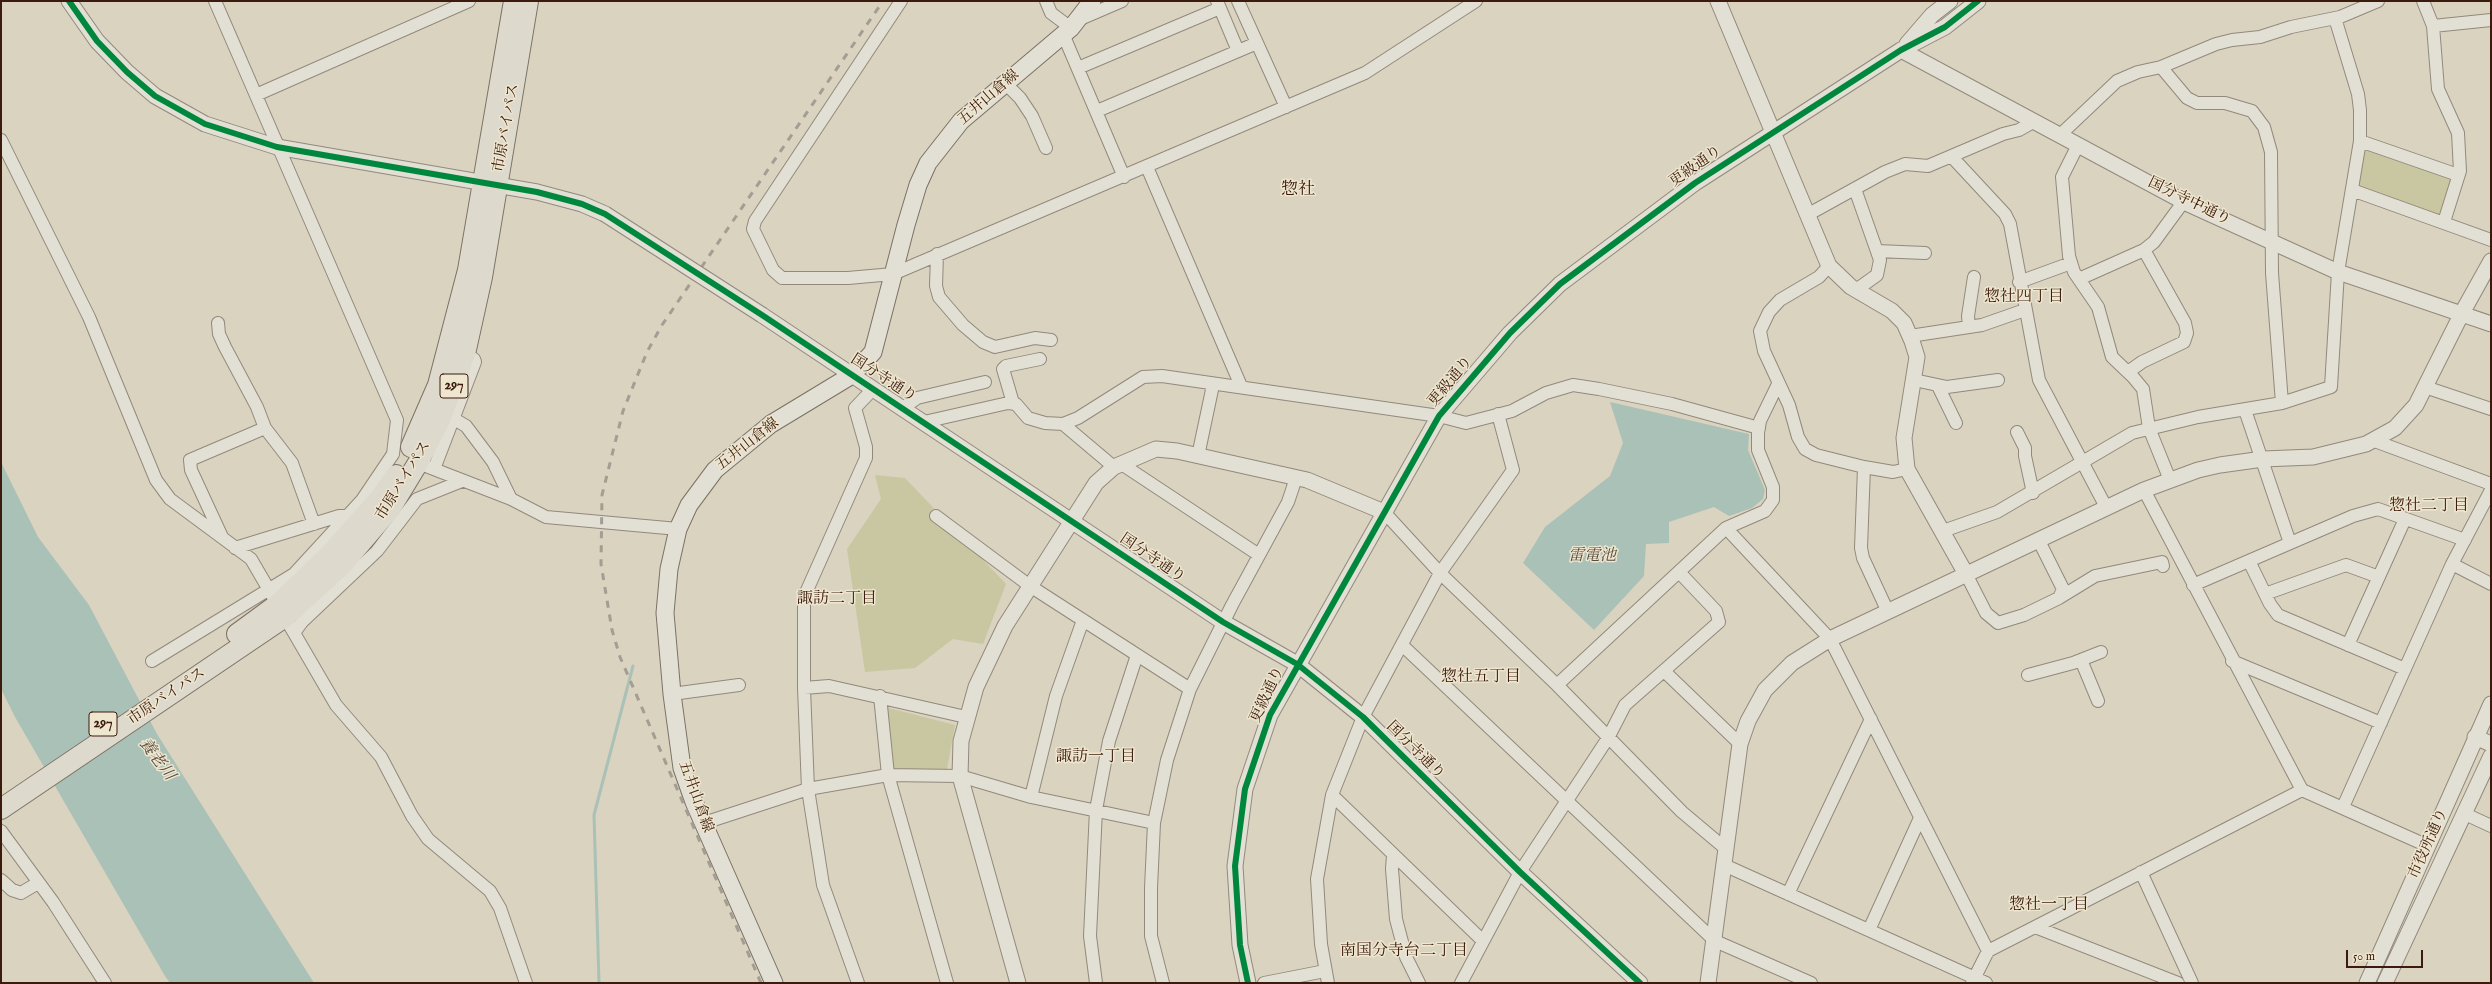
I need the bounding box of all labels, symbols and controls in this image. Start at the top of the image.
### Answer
street label: 五井山倉線 [955,67,1023,129]
street label: 市原バイパス [490,82,524,174]
street label: 更級通り [1666,142,1726,192]
street label: 国分寺中通り [2145,174,2233,230]
district label: 惣社 [1281,181,1315,201]
district label: 惣社四丁目 [1984,288,2064,308]
street label: 国分寺通り [847,351,919,407]
street label: 更級通り [1425,353,1477,411]
road number: 297 [440,374,468,398]
street label: 五井山倉線 [713,415,783,475]
street label: 市原バイパス [373,438,435,524]
district label: 惣社二丁目 [2389,497,2469,517]
street label: 国分寺通り [1116,531,1188,587]
water label: 雷電池 [1568,547,1616,567]
district label: 諏訪二丁目 [797,590,877,610]
street label: 市原バイパス [125,664,209,730]
street label: 更級通り [1247,664,1289,726]
district label: 惣社五丁目 [1441,668,1521,688]
road number: 297 [89,712,117,736]
street label: 国分寺通り [1382,718,1448,784]
water label: 養老川 [134,735,178,785]
district label: 諏訪一丁目 [1056,748,1136,768]
street label: 五井山倉線 [674,759,716,835]
street label: 市役所通り [2406,806,2452,882]
district label: 惣社一丁目 [2009,896,2089,916]
district label: 南国分寺台二丁目 [1340,942,1468,962]
scale bar [2348,942,2425,968]
text: 50 m [2353,949,2375,964]

